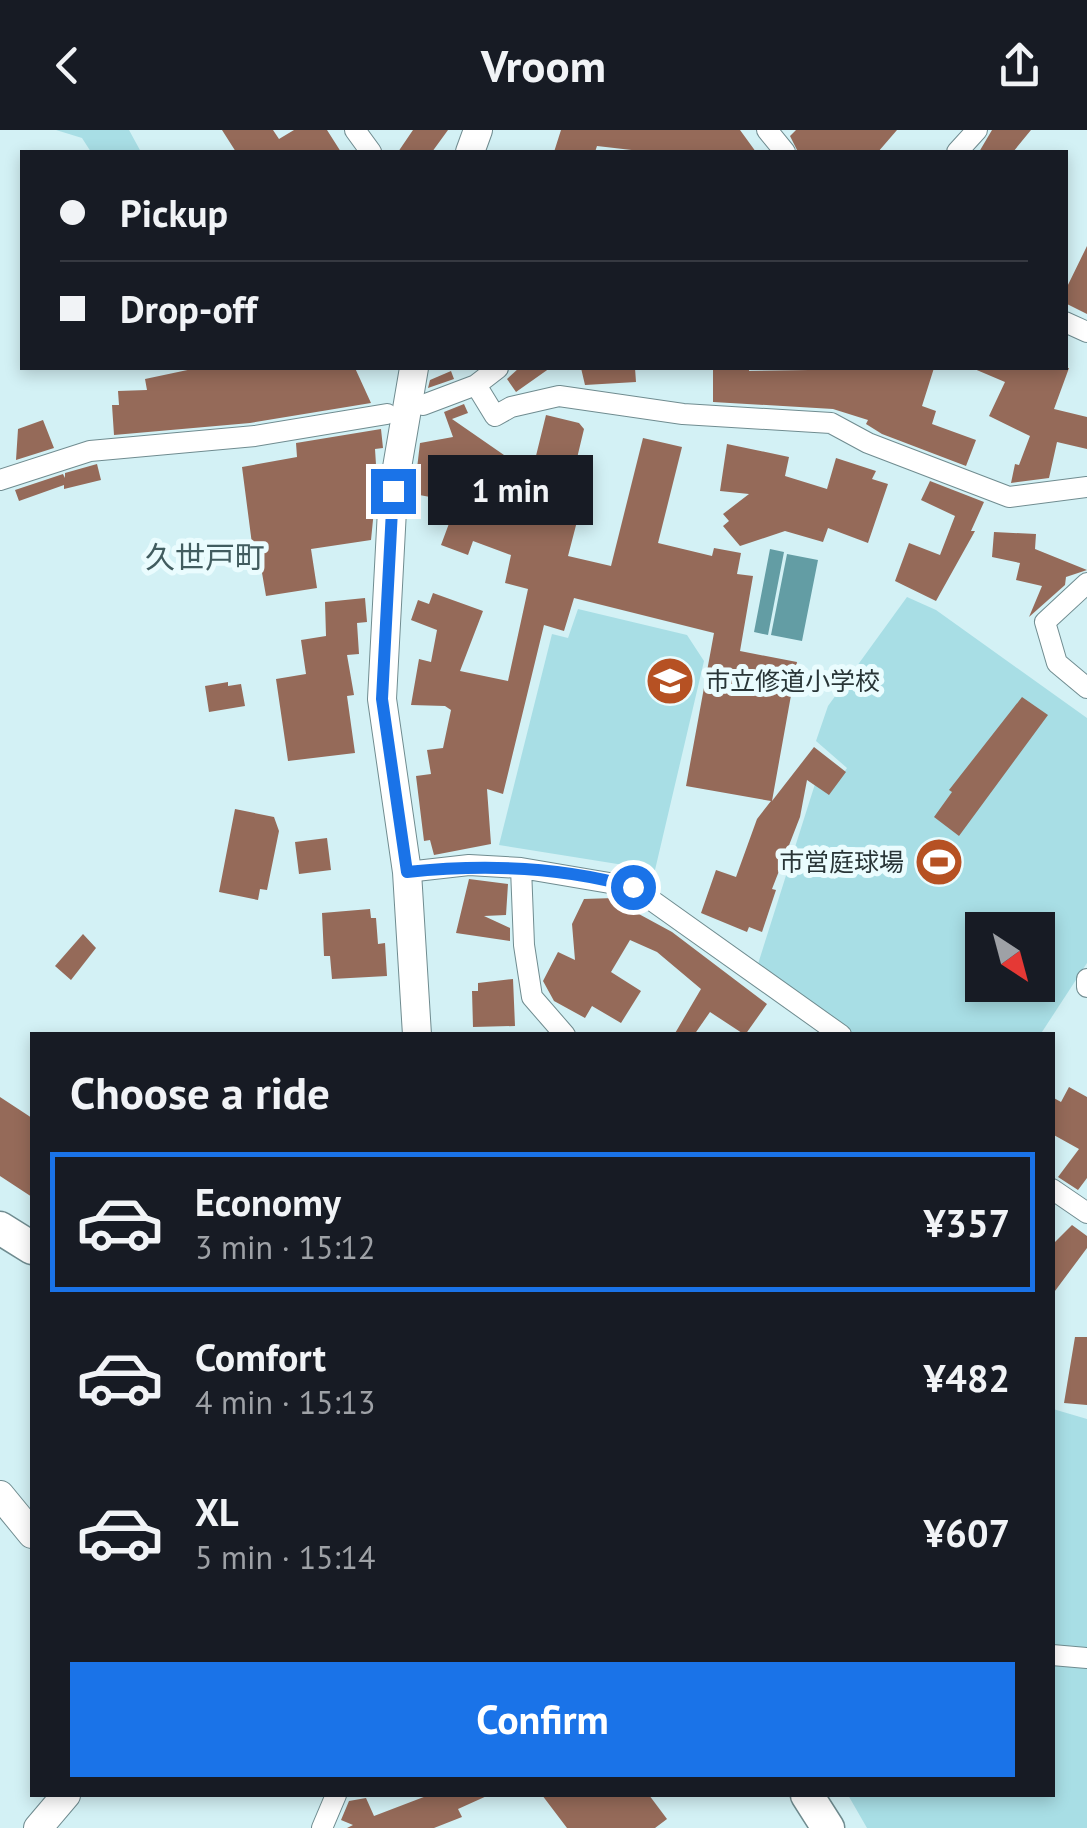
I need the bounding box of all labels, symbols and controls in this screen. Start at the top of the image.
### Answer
text: Vroom [481,36,606,94]
icon: back [40,38,95,93]
icon: share [992,38,1047,93]
text: Pickup [120,188,228,237]
text: Drop-off [120,284,257,333]
callout: 1 min [428,456,593,526]
route end [371,469,416,514]
text: 1 min [471,469,550,511]
district label: 久世戸町 [145,537,265,576]
school or university icon: 市立修道小学校 [644,655,696,707]
place label: 市立修道小学校 [705,665,880,697]
sports icon: 市営庭球場 [913,836,965,888]
place label: 市営庭球場 [779,846,904,878]
route start [611,865,656,910]
north arrow [965,912,1055,1002]
map controls [965,912,1055,1002]
text: Choose a ride [70,1063,330,1121]
icon: car [75,1177,165,1267]
text: Economy [195,1177,341,1226]
text: ¥357 [924,1198,1010,1247]
text: 3 min · 15:12 [195,1226,375,1268]
icon: car [75,1332,165,1422]
text: Comfort [195,1332,326,1381]
text: ¥482 [924,1353,1010,1402]
text: 4 min · 15:13 [195,1381,375,1423]
icon: car [75,1487,165,1577]
text: XL [195,1487,239,1536]
text: ¥607 [924,1508,1010,1557]
text: 5 min · 15:14 [195,1536,375,1578]
button: Confirm [70,1662,1015,1777]

